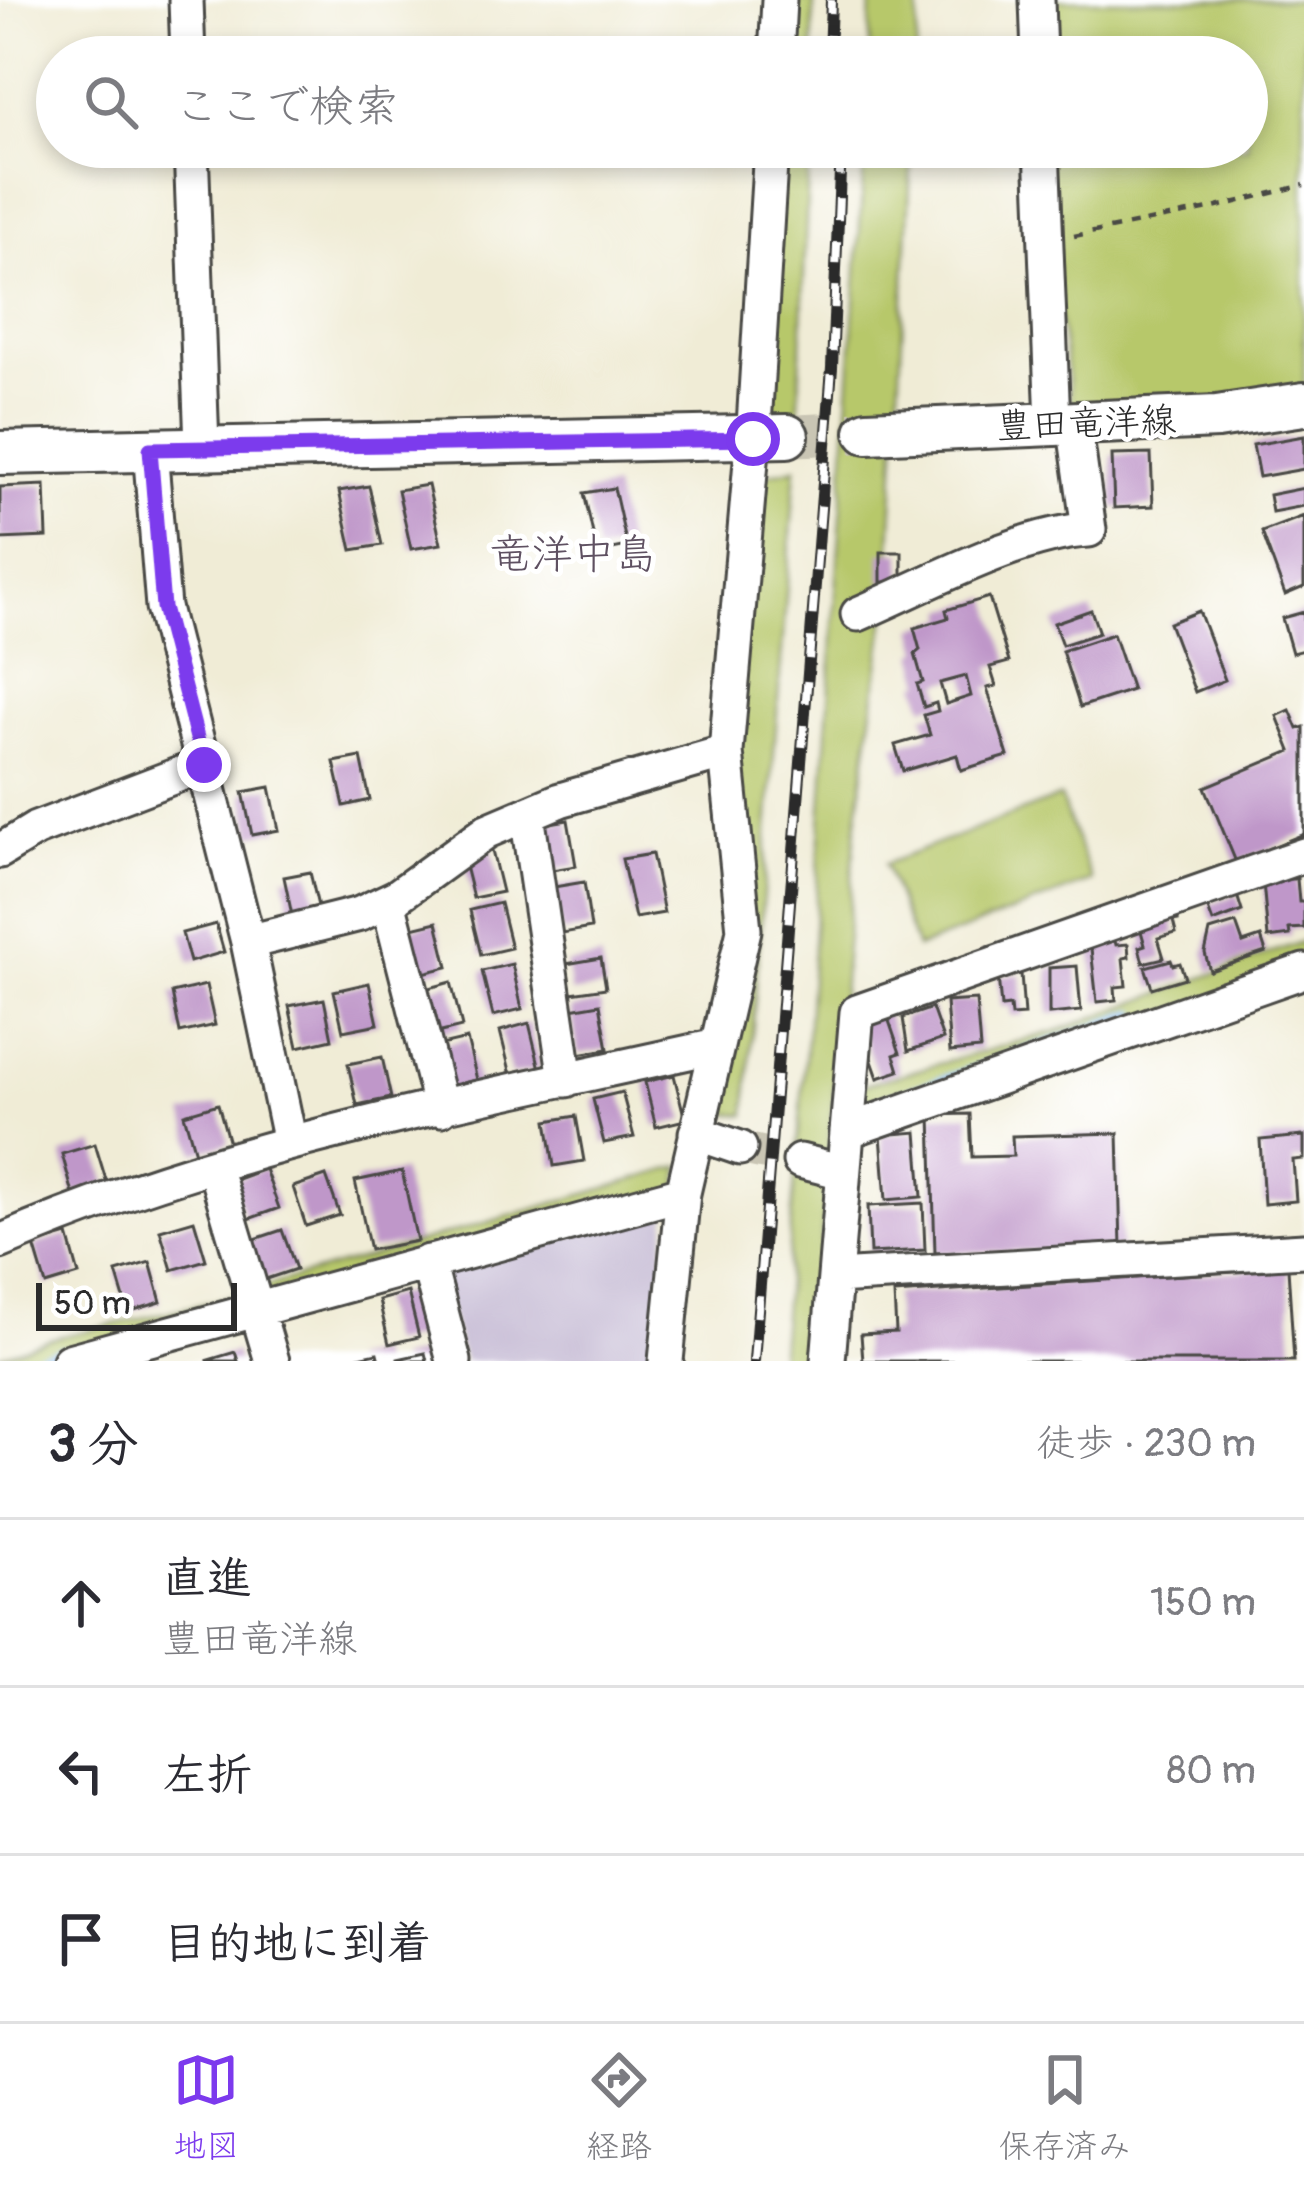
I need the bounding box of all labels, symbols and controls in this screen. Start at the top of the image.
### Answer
search box [36,36,1268,168]
icon: search [78,69,144,135]
text: ここで検索 [174,79,399,135]
street label: 豊田竜洋線 [995,398,1177,449]
route start [726,412,780,466]
district label: 竜洋中島 [489,529,657,581]
route end [177,738,231,792]
scale bar [36,1277,237,1330]
text: 50 m [54,1283,131,1324]
text: 3 分 [48,1413,139,1477]
text: 徒歩 · 230 m [1036,1419,1256,1468]
text: 直進 [162,1551,252,1607]
icon: ahead [48,1570,114,1636]
text: 150 m [1150,1578,1256,1627]
text: 豊田竜洋線 [162,1615,357,1664]
icon: left [48,1738,114,1804]
text: 80 m [1167,1746,1256,1795]
text: 左折 [162,1748,252,1804]
icon: arrive [48,1906,114,1972]
text: 目的地に到着 [162,1916,432,1972]
tab: 地図 [173,2047,239,2167]
tab: 経路 [586,2047,652,2167]
tab: 保存済み [999,2047,1131,2167]

